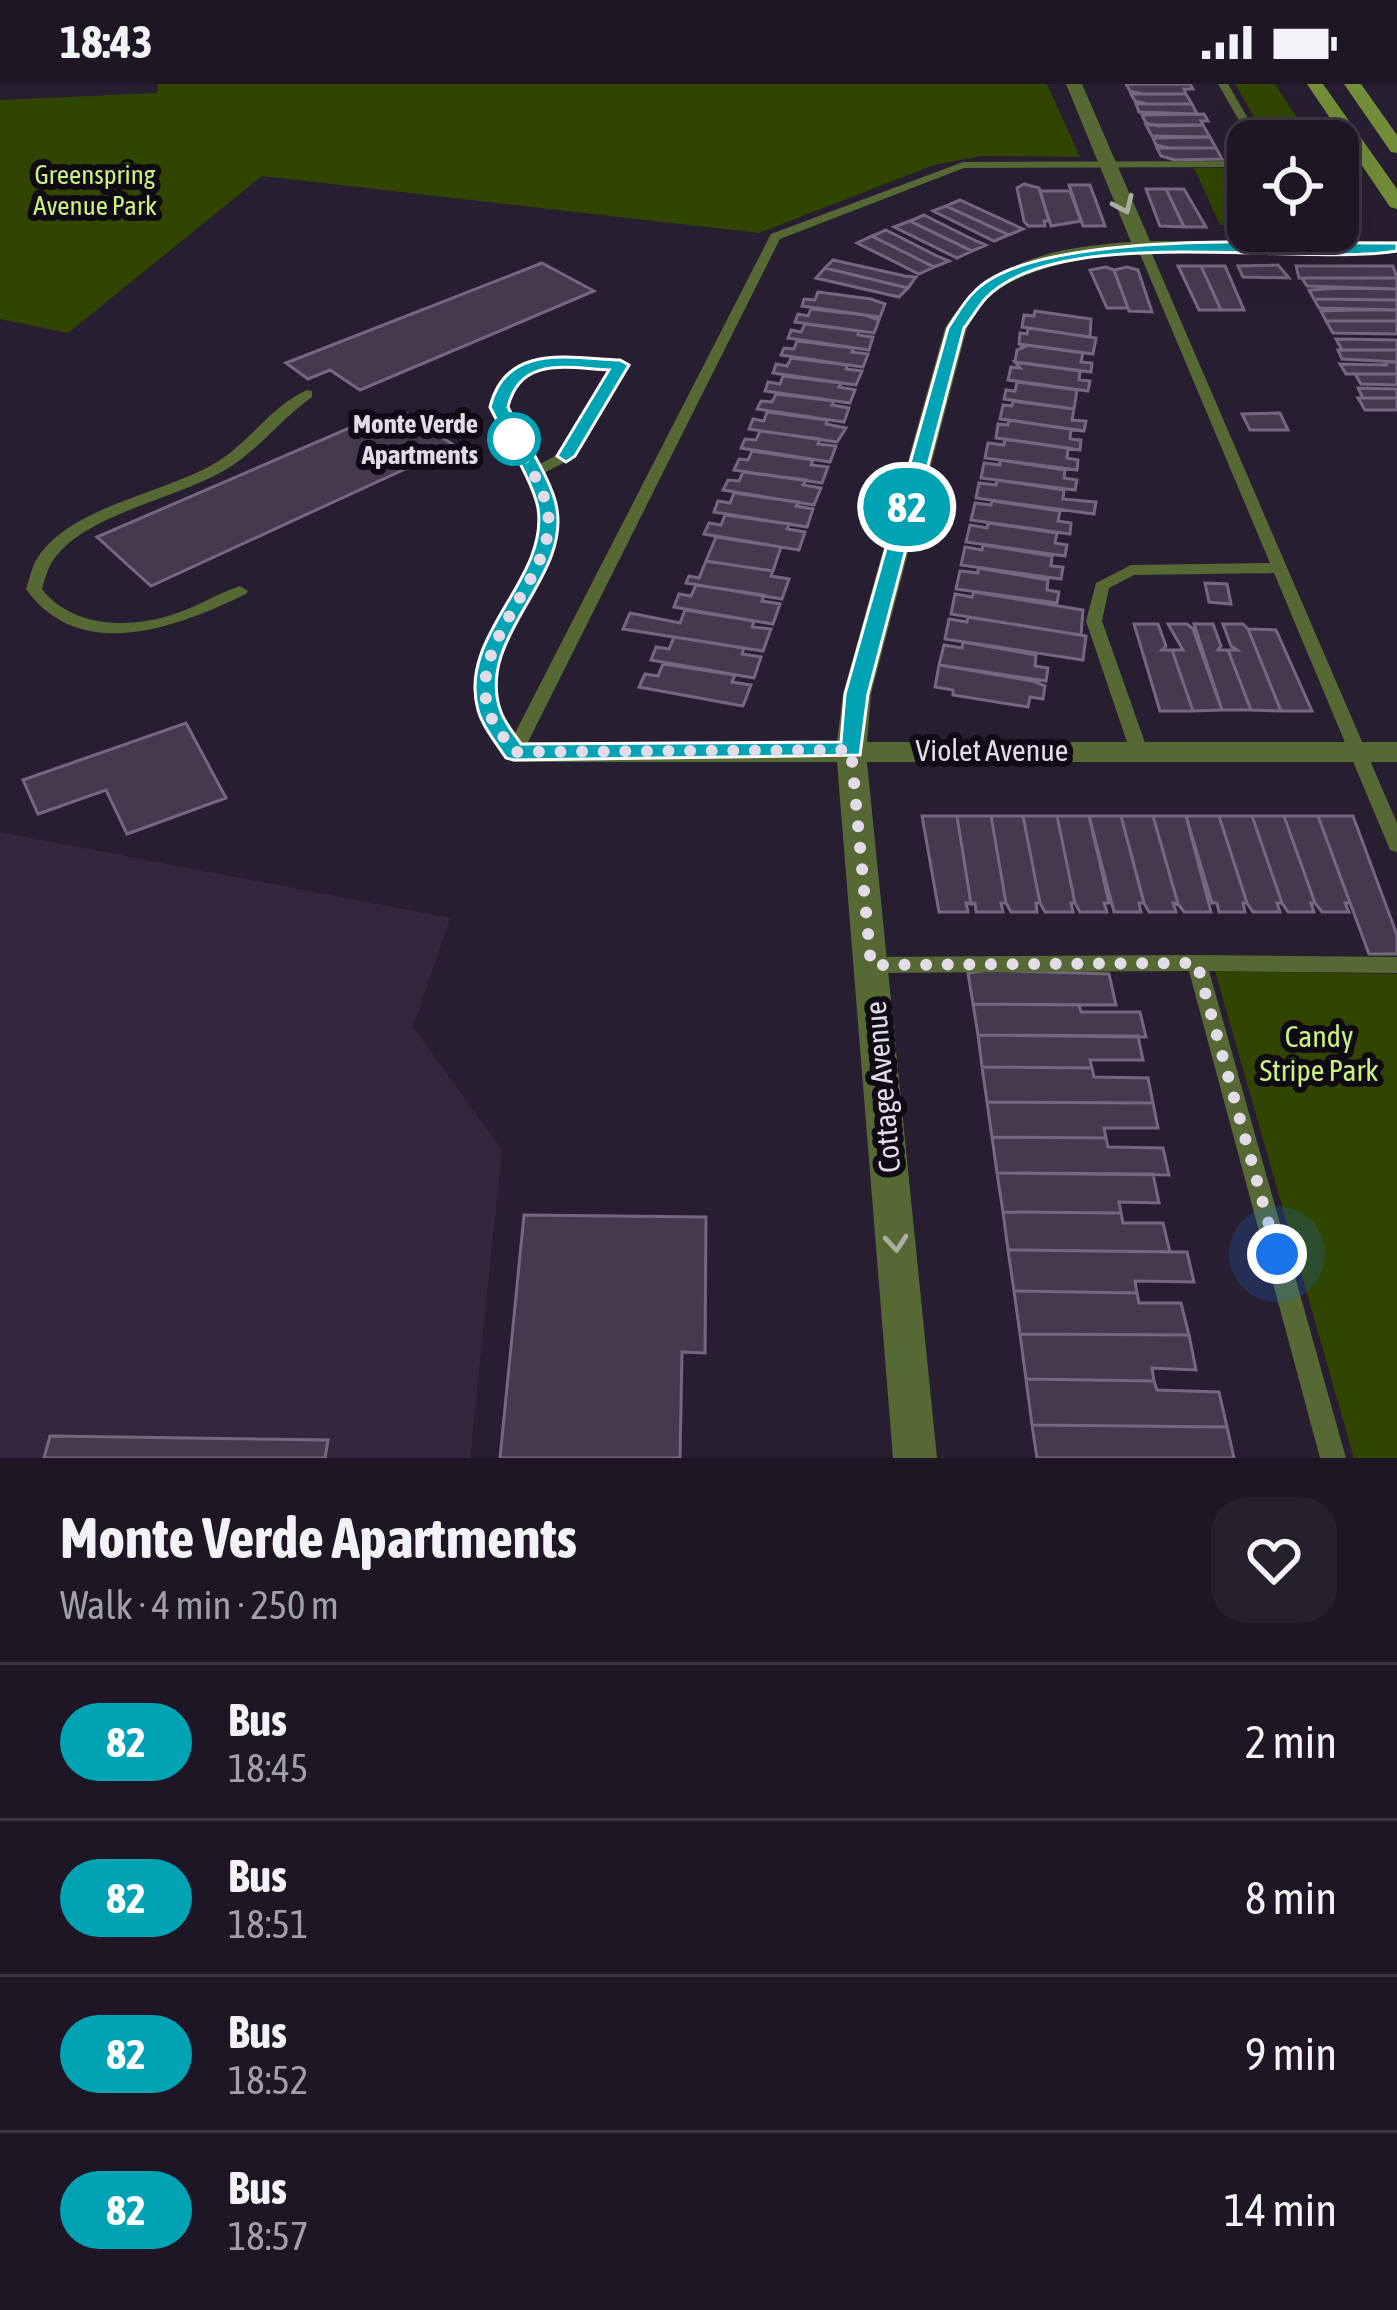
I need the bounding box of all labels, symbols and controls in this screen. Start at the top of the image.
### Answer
text: 18:43 [60,16,153,68]
map controls [1227,120,1359,252]
button: locate [1227,120,1359,252]
park label: Greenspring Avenue Park [33,159,157,221]
one-way arrow [1109,192,1133,214]
place label: Monte Verde Apartments [353,408,478,470]
marker: Monte Verde Apartments [489,414,539,464]
line badge: 82 [853,468,961,546]
text: 82 [887,483,927,531]
street label: Violet Avenue [916,733,1068,767]
street label: Cottage Avenue [858,1000,906,1174]
park label: Candy Stripe Park [1259,1019,1379,1087]
your location [1247,1224,1307,1284]
one-way arrow [883,1234,908,1253]
button: heart [1211,1497,1337,1623]
text: Monte Verde Apartments [60,1505,577,1570]
text: Walk · 4 min · 250 m [60,1583,339,1627]
text: Bus [228,1694,287,1746]
text: 2 min [1245,1716,1337,1768]
text: 82 [106,1718,146,1766]
text: 18:45 [228,1746,308,1790]
text: Bus [228,1850,287,1902]
text: 8 min [1245,1872,1337,1924]
text: 82 [106,1874,146,1922]
text: 18:51 [228,1902,308,1946]
text: Bus [228,2006,287,2058]
text: 9 min [1245,2028,1337,2080]
text: 82 [106,2030,146,2078]
text: 18:52 [228,2058,308,2102]
text: Bus [228,2162,287,2214]
text: 14 min [1224,2184,1337,2236]
text: 82 [106,2186,146,2234]
text: 18:57 [228,2214,308,2258]

